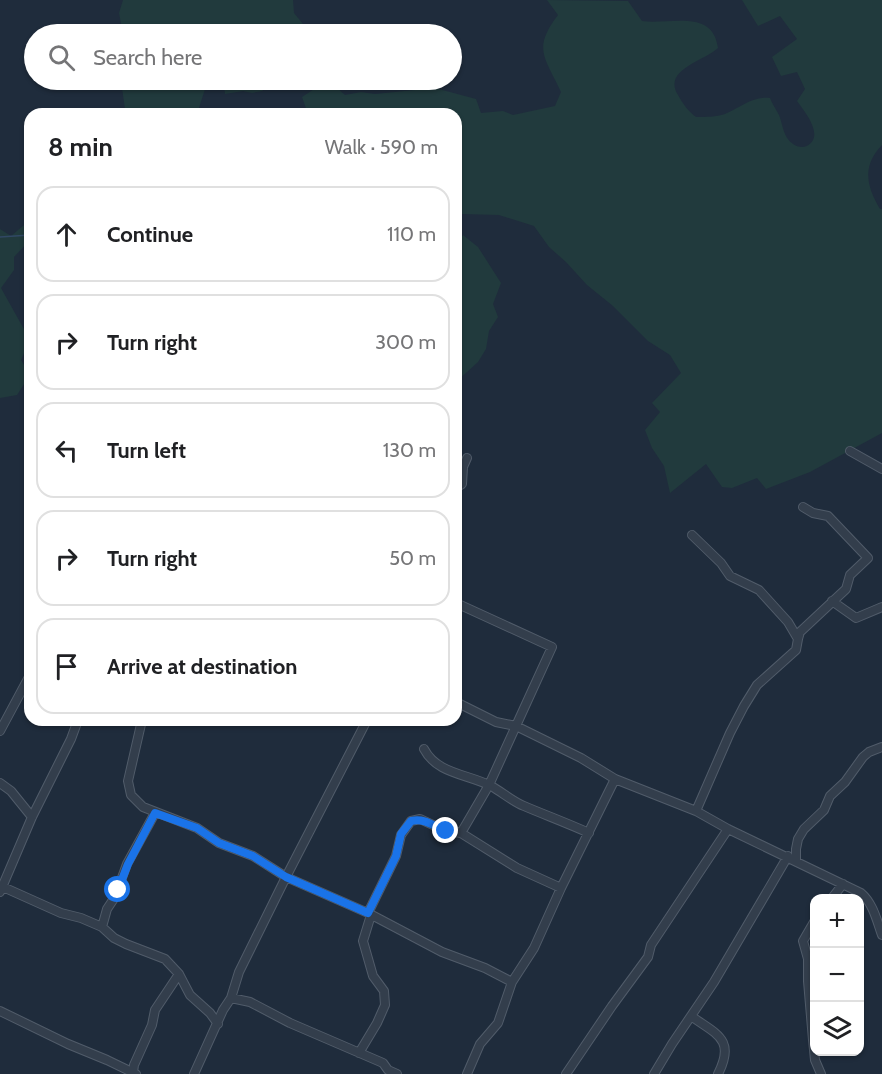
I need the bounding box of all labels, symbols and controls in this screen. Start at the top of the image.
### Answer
search box [24,24,462,90]
icon: search [45,41,78,74]
text: Search here [93,44,202,71]
text: 8 min [48,131,113,163]
text: Walk · 590 m [325,135,438,159]
icon: ahead [50,218,83,251]
text: Continue [107,221,193,248]
text: 110 m [387,222,436,246]
icon: right [50,326,83,359]
text: Turn right [107,329,197,356]
text: 300 m [375,330,436,354]
icon: left [50,434,83,467]
text: Turn left [107,437,186,464]
text: 130 m [383,438,436,462]
icon: right [50,542,83,575]
text: Turn right [107,545,197,572]
text: 50 m [389,546,436,570]
icon: arrive [50,650,83,683]
text: Arrive at destination [107,653,297,680]
route end [432,817,458,843]
route start [104,876,130,902]
map controls [810,894,864,1056]
button: + [810,894,864,948]
button: − [810,948,864,1002]
button: layers [810,1002,864,1056]

